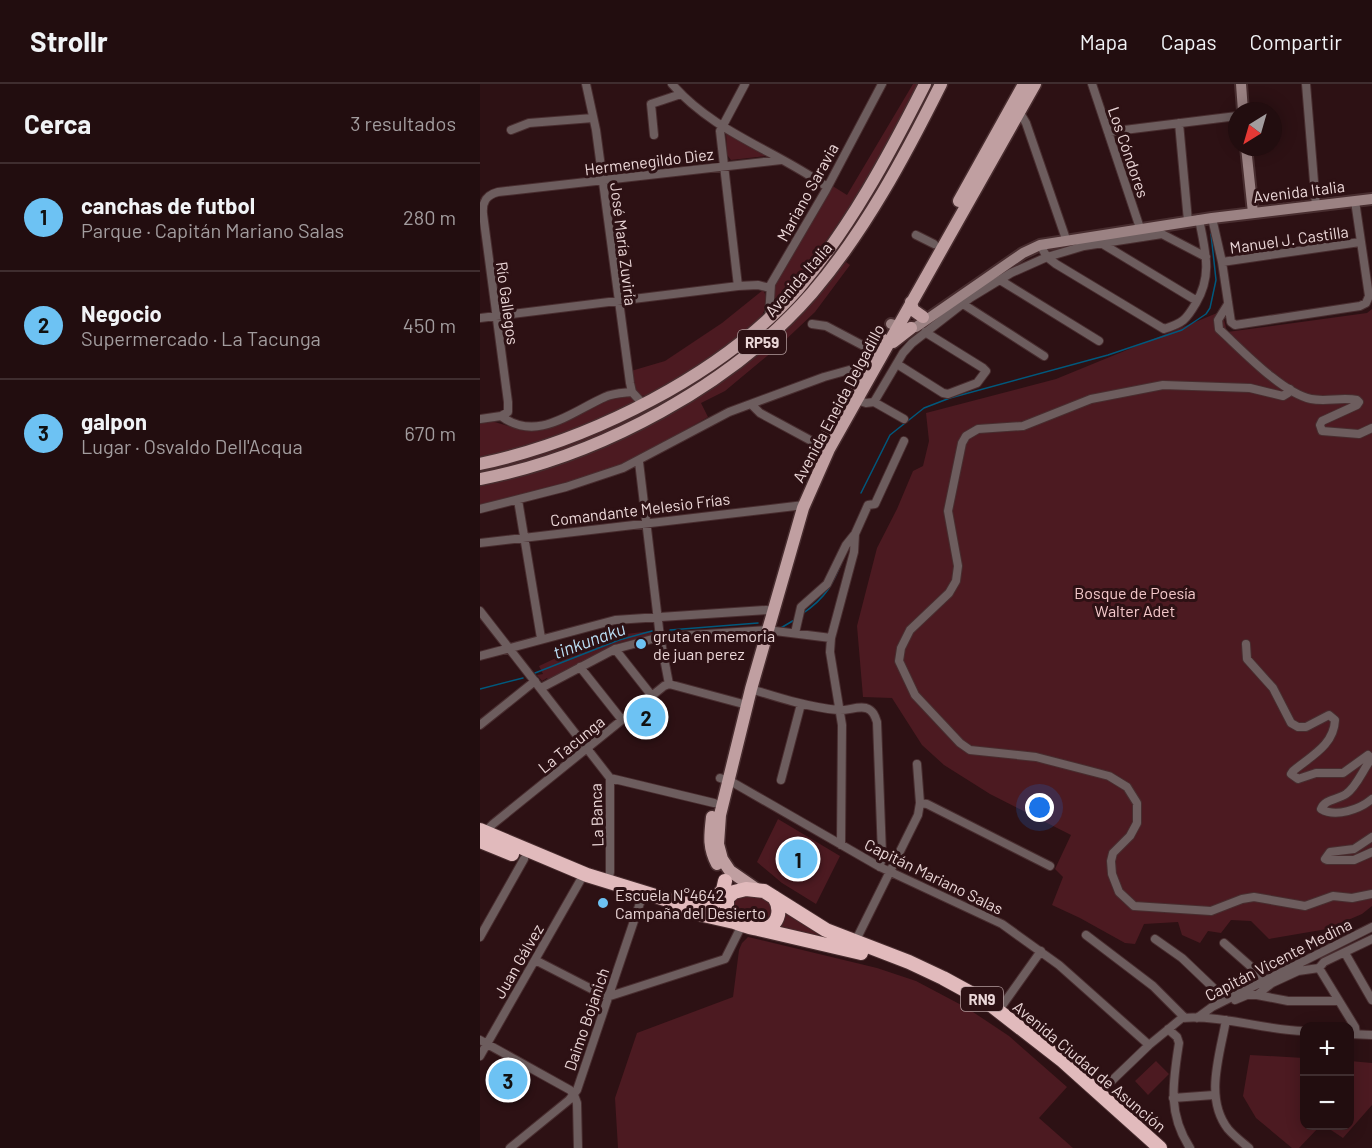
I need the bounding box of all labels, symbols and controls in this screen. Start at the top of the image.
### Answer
text: Strollr [30,24,108,58]
text: Mapa [1080,29,1128,54]
text: Capas [1161,29,1217,54]
text: Compartir [1250,29,1342,54]
north arrow [1228,102,1282,156]
street label: Los Cóndores [1105,104,1153,200]
text: Cerca [24,108,91,139]
text: 3 resultados [350,111,456,135]
street label: Mariano Saravia [772,140,842,244]
street label: Hermenegildo Diez [583,144,715,178]
street label: Avenida Italia [1252,176,1346,206]
street label: José María Zuviría [607,181,641,307]
text: canchas de futbol [81,192,255,218]
text: 1 [40,205,47,229]
text: 280 m [403,205,456,229]
text: Parque · Capitán Mariano Salas [81,218,344,242]
street label: Manuel J. Castilla [1228,221,1350,257]
street label: Avenida Italia [761,238,835,320]
street label: Río Gallegos [493,260,523,346]
text: Negocio [81,300,162,326]
text: 2 [38,313,49,337]
text: 450 m [403,313,456,337]
street label: Avenida Eneida Delgadillo [788,321,888,485]
text: Supermercado · La Tacunga [81,326,321,350]
road number: RP59 [738,330,786,354]
text: galpon [81,408,147,434]
text: 3 [38,421,49,445]
text: 670 m [404,421,456,445]
text: Lugar · Osvaldo Dell'Acqua [81,434,303,458]
street label: Comandante Melesio Frías [549,489,731,529]
park label: Bosque de Poesía Walter Adet [1074,583,1196,620]
water label: tinkunaku [550,617,628,663]
place label: gruta en memoria de juan perez [653,626,775,663]
marker: gruta en memoria de juan perez [634,637,648,651]
pin: 2 [626,694,666,740]
street label: La Tacunga [534,712,608,776]
street label: La Banca [585,783,607,847]
your location [1025,793,1054,822]
street label: Capitán Mariano Salas [862,834,1006,918]
pin: 1 [778,836,818,882]
place label: Escuela N°4642 Campaña del Desierto [615,885,766,922]
marker: Escuela N°4642 Campaña del Desierto [596,896,610,910]
street label: Capitán Vicente Medina [1201,914,1355,1004]
street label: Juan Gálvez [489,921,547,1001]
street label: Daimo Bojanich [560,965,612,1073]
road number: RN9 [961,987,1003,1011]
street label: Avenida Ciudad de Asunción [1010,996,1170,1136]
map controls [1300,1022,1354,1130]
button: + [1300,1022,1354,1076]
pin: 3 [489,1058,528,1102]
button: − [1300,1076,1354,1130]

